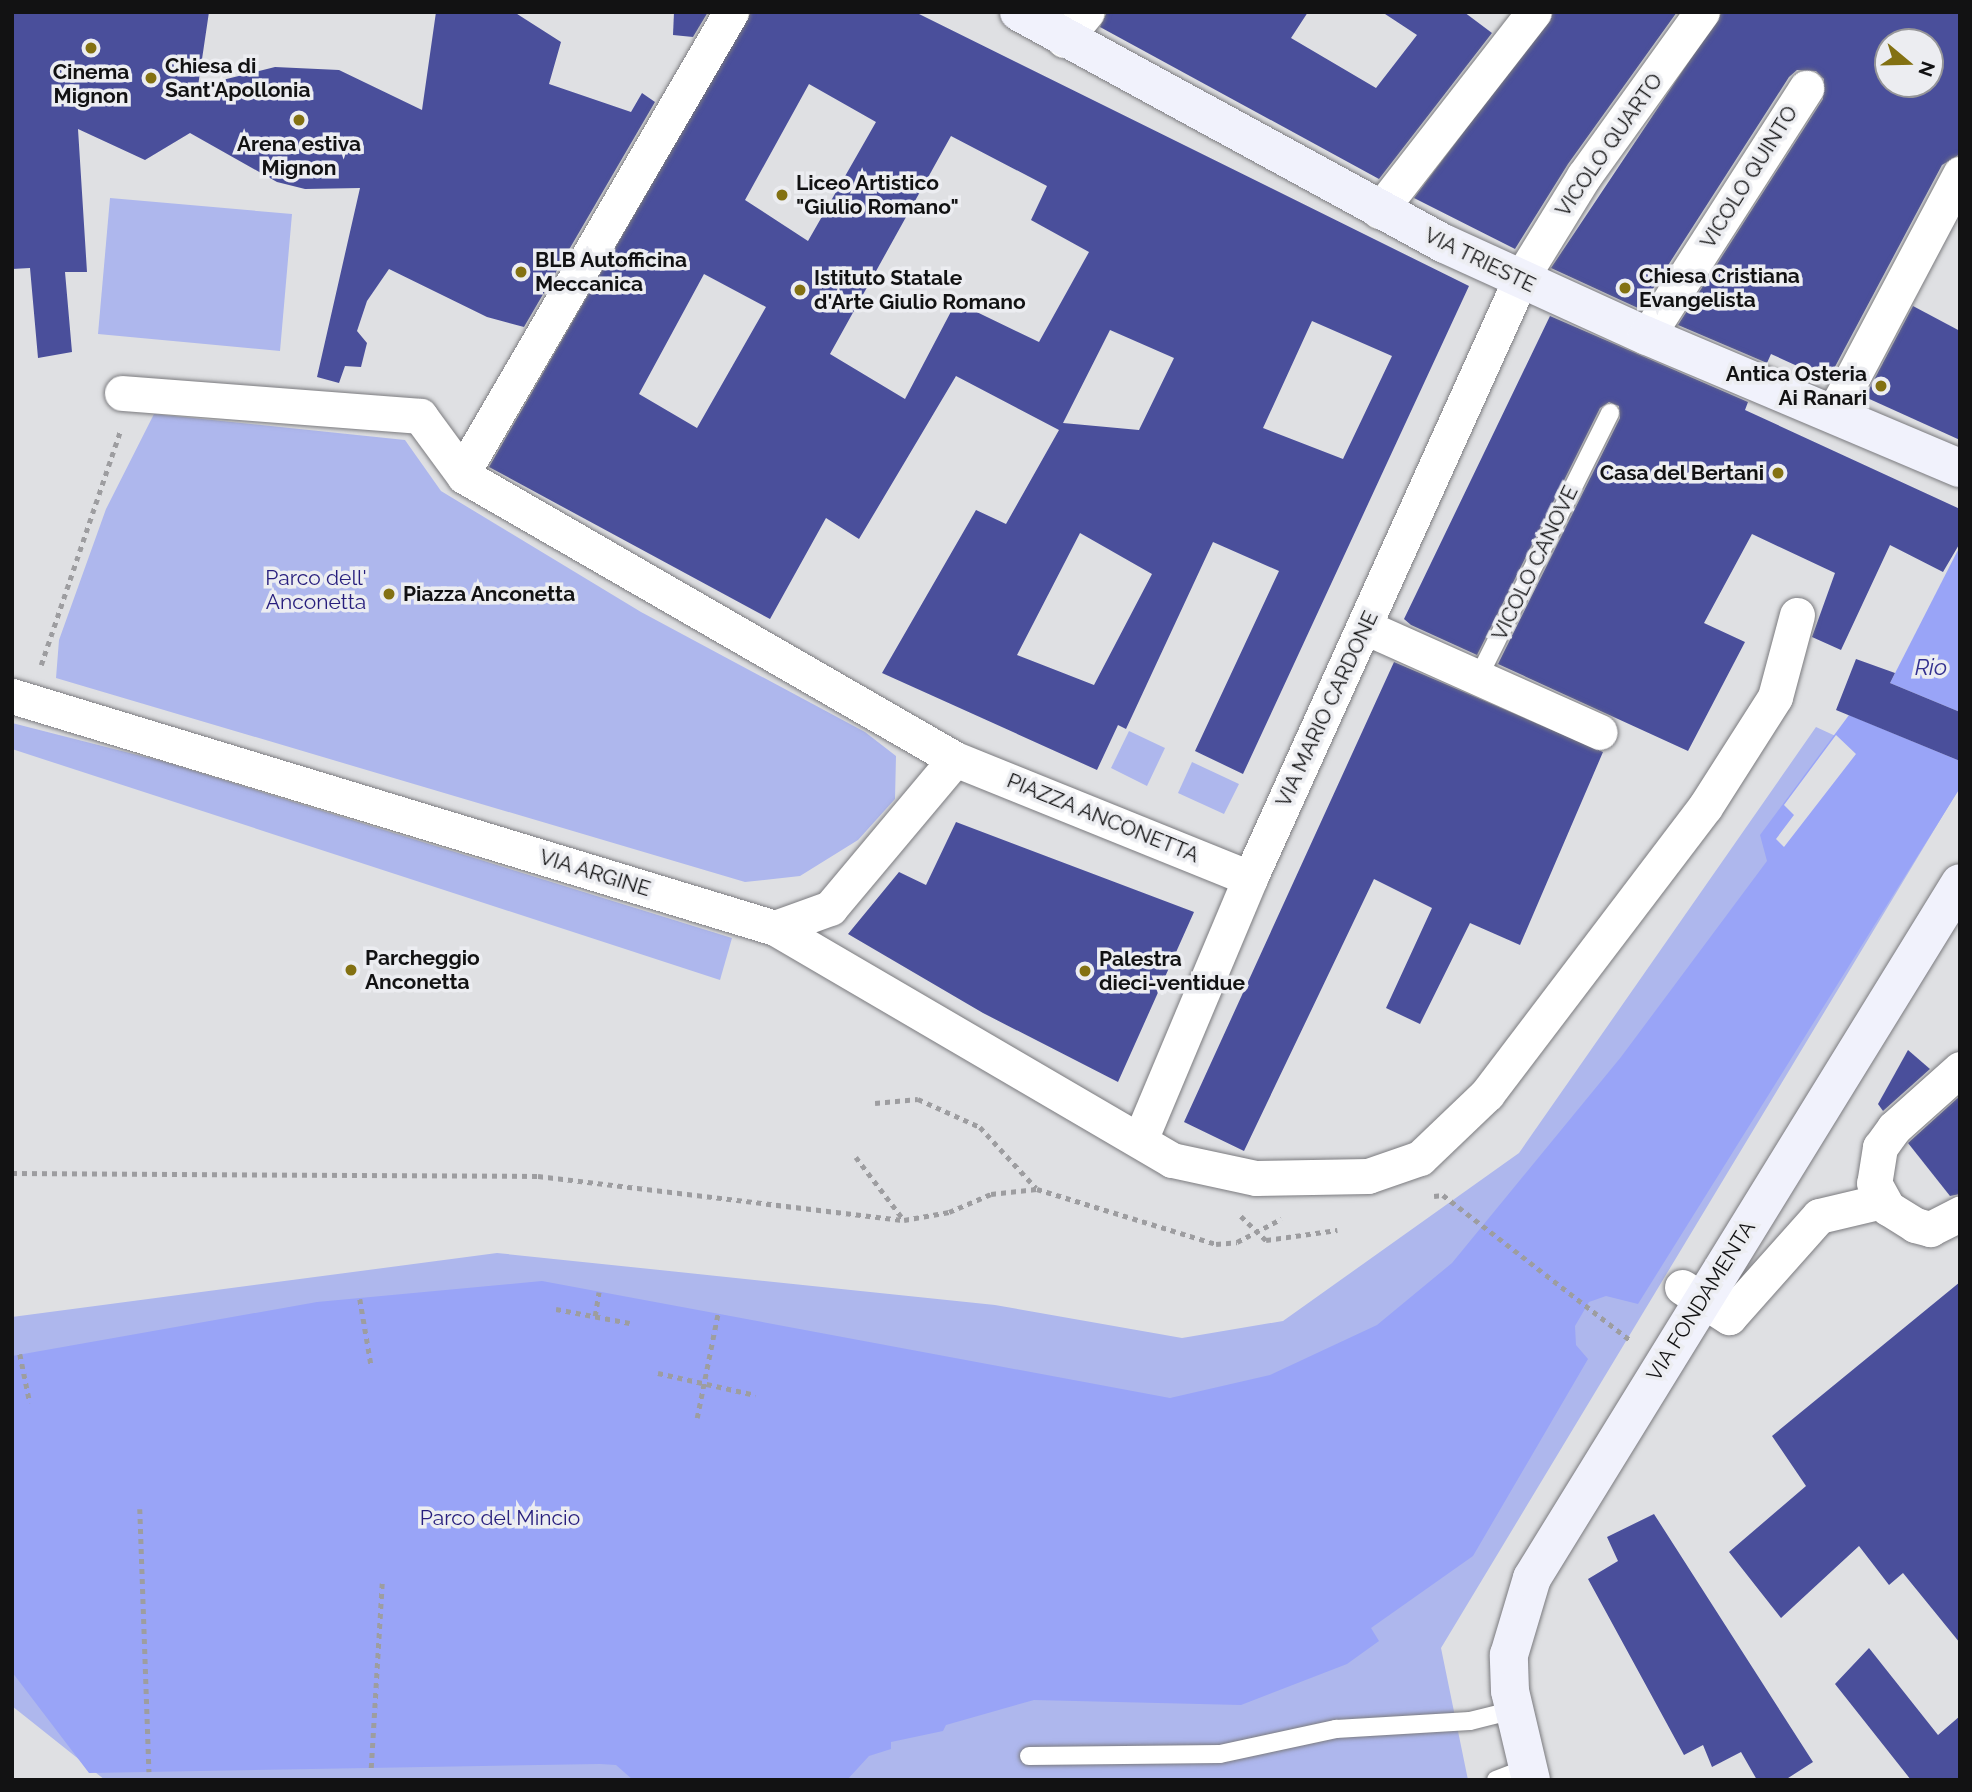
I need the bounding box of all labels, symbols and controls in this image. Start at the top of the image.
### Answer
north arrow [1874,28,1944,98]
marker: Cinema Mignon [83,40,99,56]
place label: Chiesa di Sant'Apollonia [165,53,310,103]
place label: Cinema Mignon [53,59,129,109]
text: N [1914,59,1940,80]
street label: VICOLO QUARTO [1550,69,1668,221]
marker: Chiesa di Sant'Apollonia [143,70,159,86]
street label: VICOLO QUINTO [1695,101,1803,253]
marker: Arena estiva Mignon [291,112,307,128]
place label: Arena estiva Mignon [237,131,361,181]
place label: Liceo Artistico "Giulio Romano" [796,170,959,220]
marker: Liceo Artistico "Giulio Romano" [774,187,790,203]
street label: VIA TRIESTE [1420,222,1540,298]
place label: BLB Autofficina Meccanica [535,247,688,297]
place label: Chiesa Cristiana Evangelista [1639,263,1800,313]
marker: BLB Autofficina Meccanica [513,264,529,280]
place label: Istituto Statale d'Arte Giulio Romano [814,265,1026,315]
marker: Chiesa Cristiana Evangelista [1617,280,1633,296]
marker: Istituto Statale d'Arte Giulio Romano [792,282,808,298]
place label: Antica Osteria Ai Ranari [1726,361,1867,411]
marker: Antica Osteria Ai Ranari [1873,378,1889,394]
place label: Casa del Bertani [1599,460,1764,486]
marker: Casa del Bertani [1770,465,1786,481]
street label: VICOLO CANOVE [1487,481,1583,645]
park label: Parco dell' Anconetta [265,565,367,615]
place label: Piazza Anconetta [403,581,576,607]
marker: Piazza Anconetta [381,586,397,602]
street label: VIA MARIO CARDONE [1270,607,1384,811]
water label: Rio [1915,653,1947,681]
street label: PIAZZA ANCONETTA [1003,768,1203,868]
street label: VIA ARGINE [536,844,654,902]
place label: Parcheggio Anconetta [365,945,480,995]
place label: Palestra dieci-ventidue [1099,946,1245,996]
marker: Parcheggio Anconetta [343,962,359,978]
marker: Palestra dieci-ventidue [1077,963,1093,979]
street label: VIA FONDAMENTA [1641,1216,1761,1386]
park label: Parco del Mincio [420,1505,580,1531]

